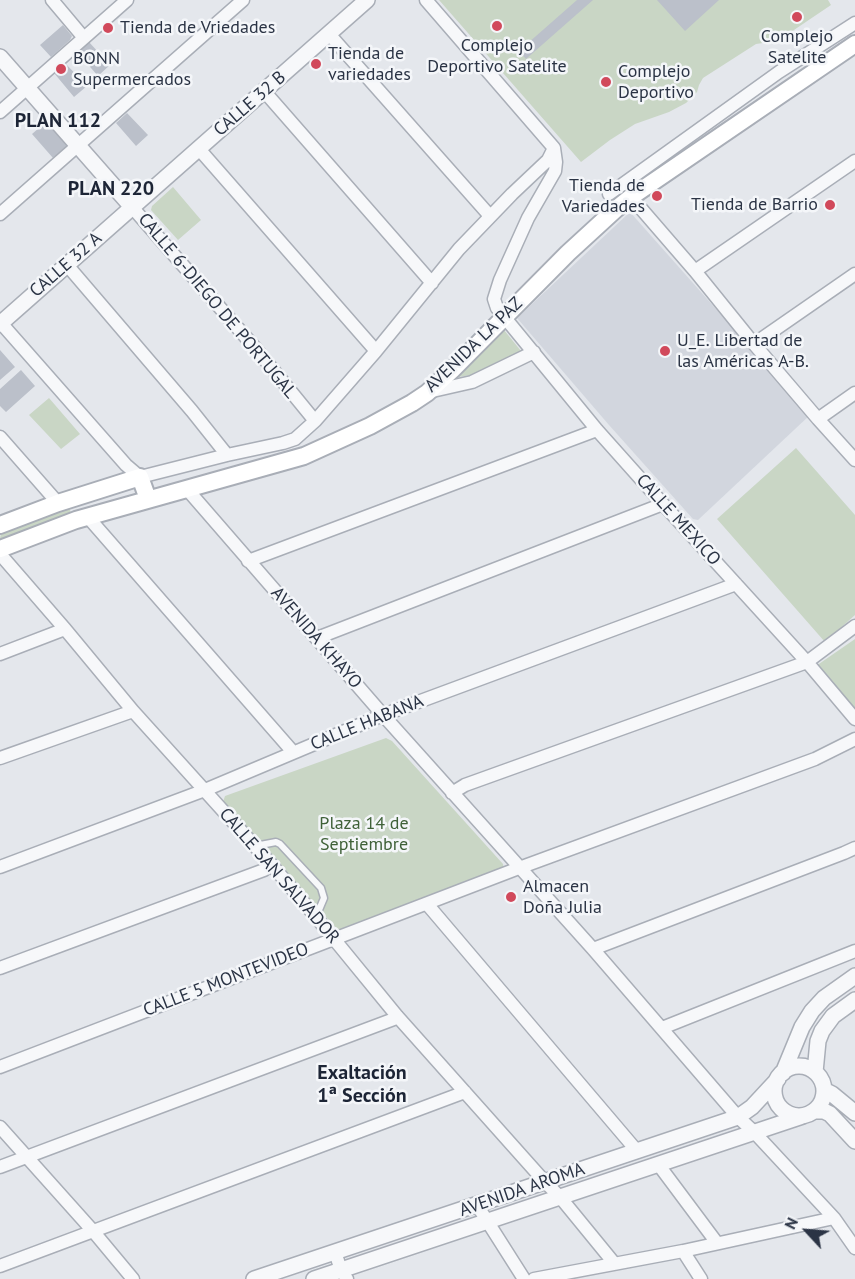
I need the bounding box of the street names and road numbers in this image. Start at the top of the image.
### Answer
street label: CALLE 32 B [210,67,290,141]
street label: CALLE 6-DIEGO DE PORTUGAL [133,209,301,403]
street label: CALLE 32 A [26,228,106,302]
street label: AVENIDA LA PAZ [421,293,527,397]
street label: CALLE MEXICO [631,470,725,570]
street label: AVENIDA KHAYO [266,583,366,693]
street label: CALLE HABANA [307,691,427,755]
street label: CALLE SAN SALVADOR [214,804,344,948]
street label: CALLE 5 MONTEVIDEO [140,938,312,1022]
street label: AVENIDA AROMA [456,1158,588,1222]

